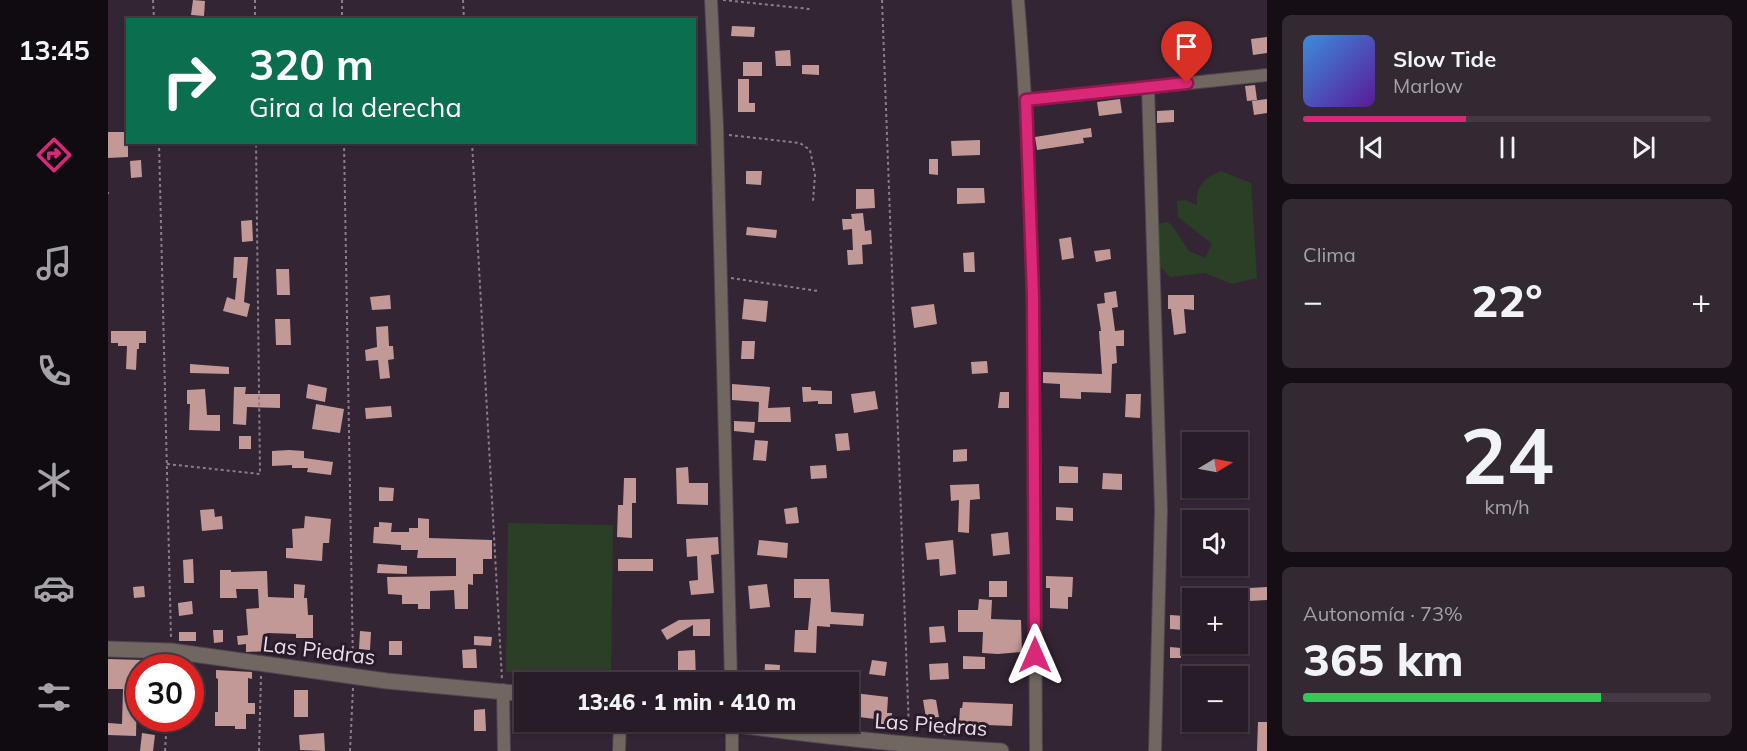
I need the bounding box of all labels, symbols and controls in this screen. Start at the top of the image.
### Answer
pin [1161,21,1212,83]
icon: arrive [1170,30,1203,63]
text: 13:45 [18,33,90,67]
text: 320 m [249,38,374,91]
icon: right [150,42,228,120]
text: Slow Tide [1393,45,1496,73]
text: Marlow [1393,73,1463,98]
text: Gira a la derecha [249,90,462,124]
icon: previous [1355,131,1388,164]
icon: pause [1491,131,1524,164]
icon: next [1627,131,1660,164]
icon: directions [33,134,75,176]
icon: music [33,242,75,284]
text: Clima [1303,242,1356,267]
text: 22° [1471,272,1543,328]
text: − [1303,280,1323,321]
text: + [1691,280,1711,321]
icon: phone [33,350,75,392]
text: 24 [1460,406,1554,504]
north arrow [1182,432,1248,498]
map controls [1182,432,1248,732]
icon: climate [33,459,75,501]
text: km/h [1484,494,1530,519]
button: sound [1182,510,1248,576]
icon: car [33,567,75,609]
button: + [1182,588,1248,654]
text: Autonomía · 73% [1303,601,1463,626]
position arrow [1003,623,1067,687]
street label: Las Piedras [261,630,377,670]
text: 365 km [1303,631,1464,687]
speed limit sign: 30 [126,654,204,732]
button: − [1182,666,1248,732]
icon: filters [33,676,75,718]
text: 13:46 · 1 min · 410 m [577,688,796,716]
street label: Las Piedras [874,707,988,741]

